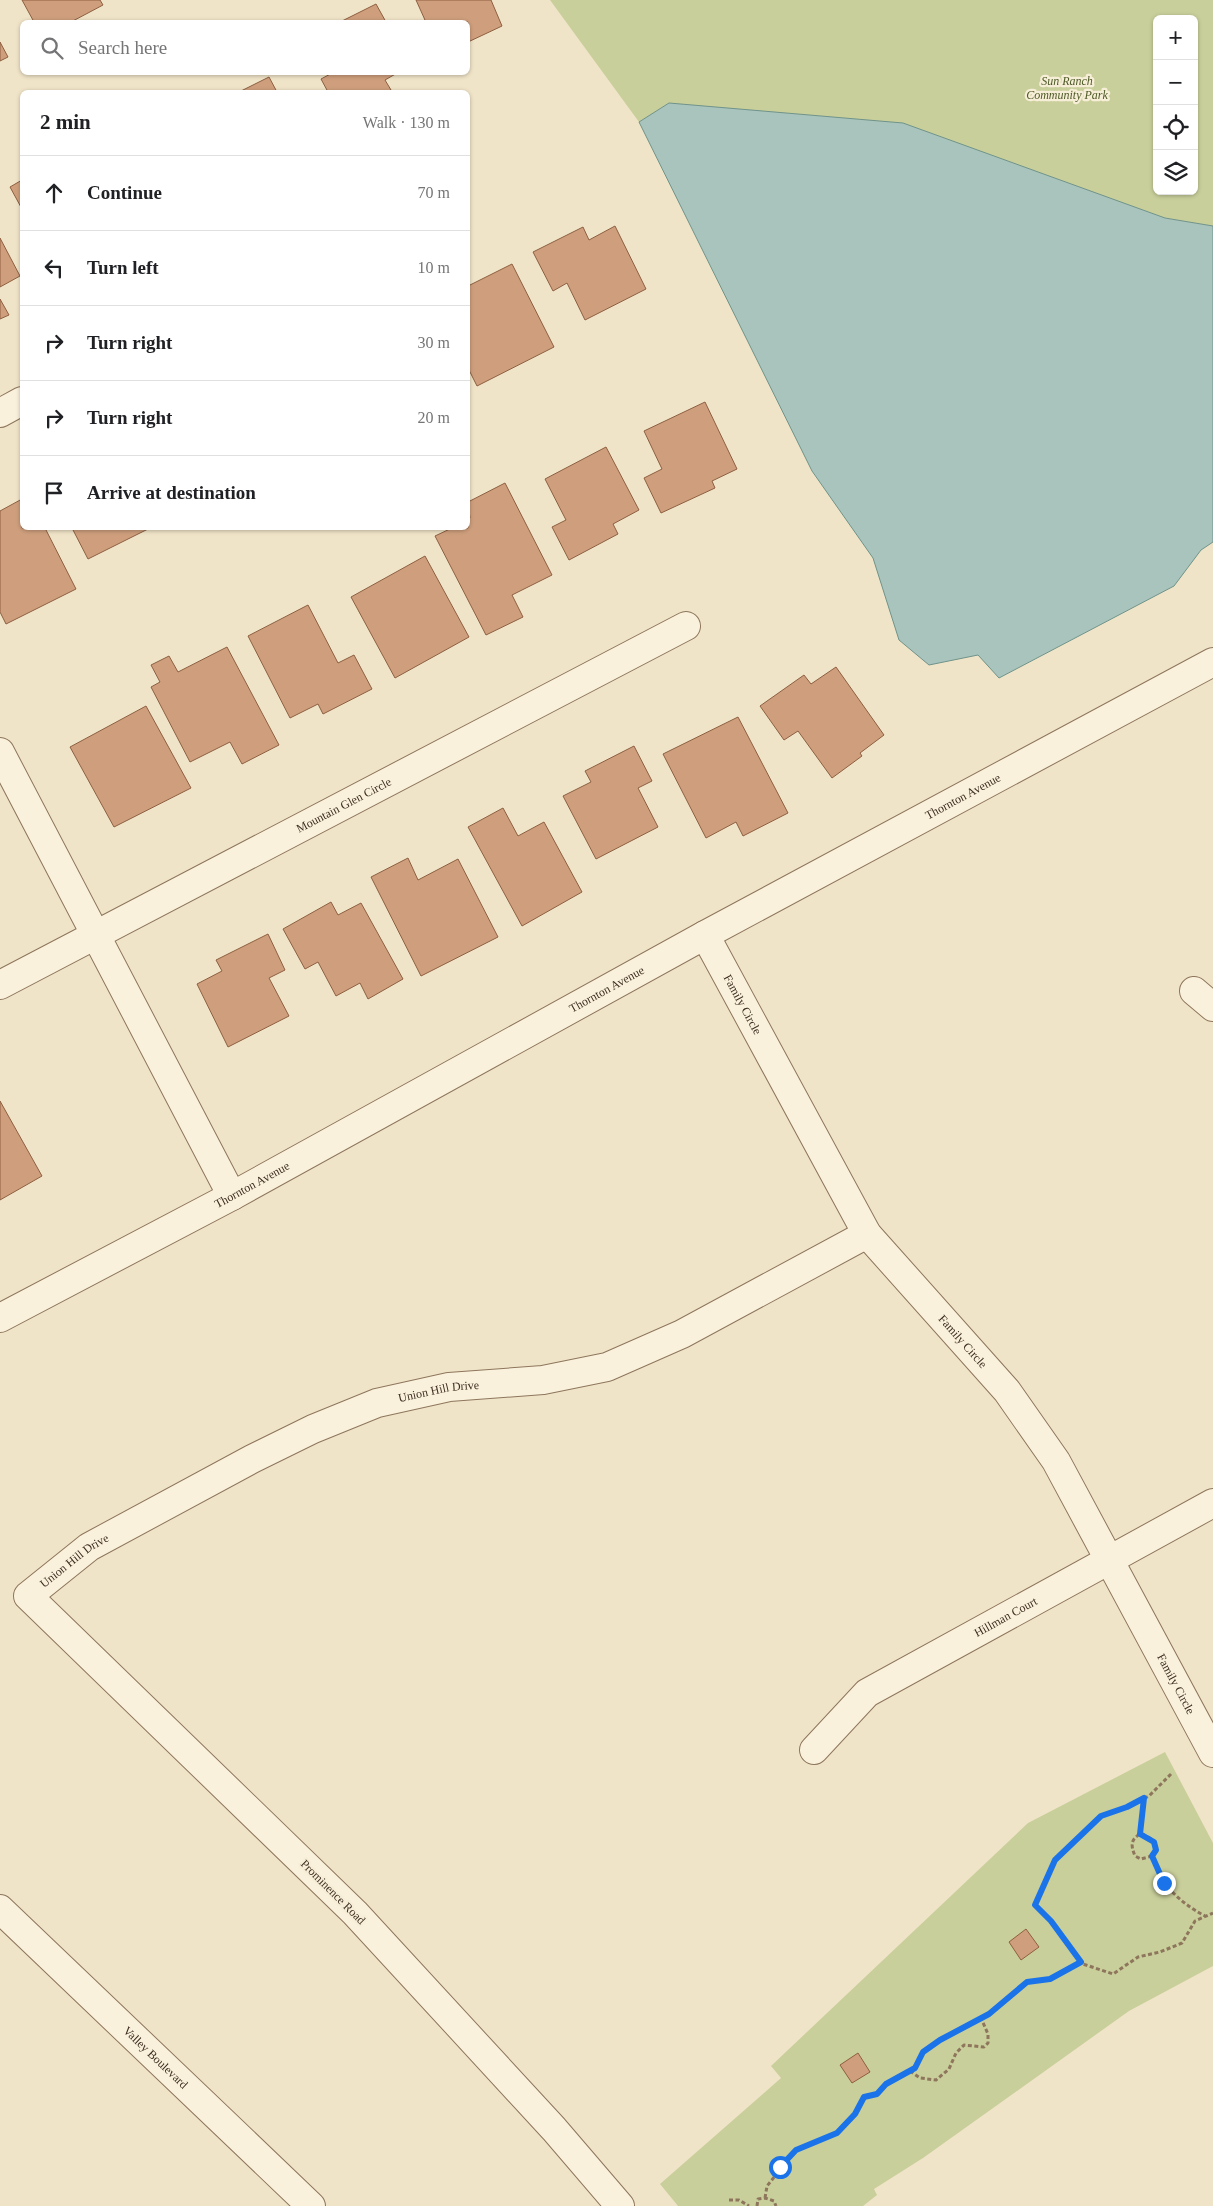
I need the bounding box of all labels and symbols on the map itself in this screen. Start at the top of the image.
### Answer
park label: Sun Ranch Community Park [1026,74,1109,102]
street label: Thornton Avenue [923,771,1003,822]
street label: Mountain Glen Circle [294,774,394,836]
street label: Thornton Avenue [567,963,647,1016]
street label: Family Circle [721,972,765,1037]
street label: Thornton Avenue [212,1159,292,1211]
street label: Family Circle [935,1312,990,1371]
street label: Union Hill Drive [397,1378,480,1405]
street label: Union Hill Drive [37,1531,111,1591]
street label: Hillman Court [972,1594,1040,1640]
street label: Family Circle [1154,1651,1198,1717]
street label: Prominence Road [298,1857,368,1927]
route end [1153,1872,1176,1895]
street label: Valley Boulevard [120,2024,191,2091]
route start [769,2156,792,2179]

